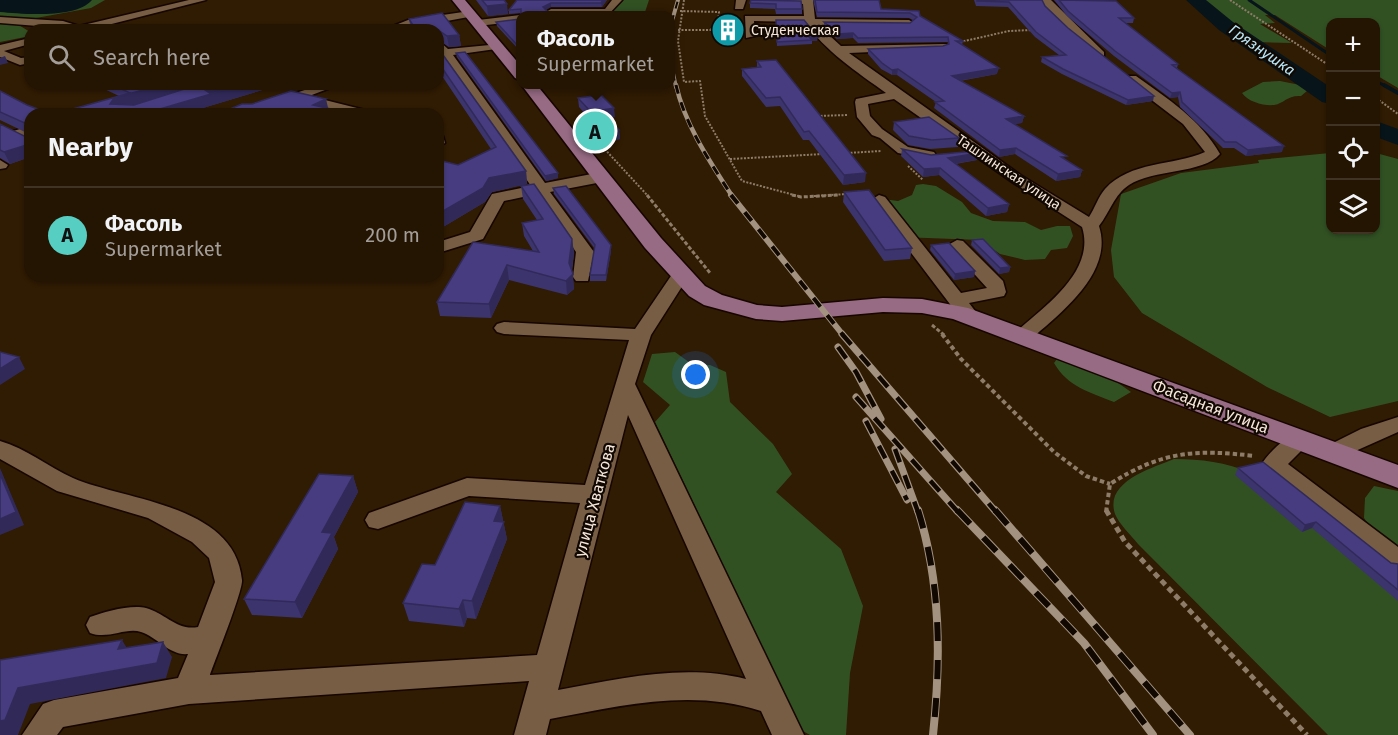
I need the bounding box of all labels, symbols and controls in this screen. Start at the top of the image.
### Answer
popup [516,11,675,89]
building icon: Студенческая [710,12,746,48]
map controls [1326,18,1380,234]
button: + [1326,18,1380,72]
water label: Грязнушка [1225,21,1299,79]
place label: Студенческая [751,22,839,39]
search box [24,24,444,90]
text: Фасоль [537,25,614,52]
icon: search [45,41,78,74]
text: Search here [93,44,211,71]
text: Supermarket [537,52,654,76]
button: − [1326,72,1380,126]
pin: A [576,108,614,154]
button: locate [1326,126,1380,180]
street label: Ташлинская улица [953,131,1064,214]
text: Nearby [48,132,133,163]
button: layers [1326,180,1380,234]
text: Фасоль [105,210,182,237]
text: A [62,223,73,247]
text: 200 m [365,223,420,247]
text: Supermarket [105,237,222,261]
your location [681,360,710,389]
street label: Фасадная улица [1150,376,1271,437]
street label: улица Хваткова [570,441,619,559]

